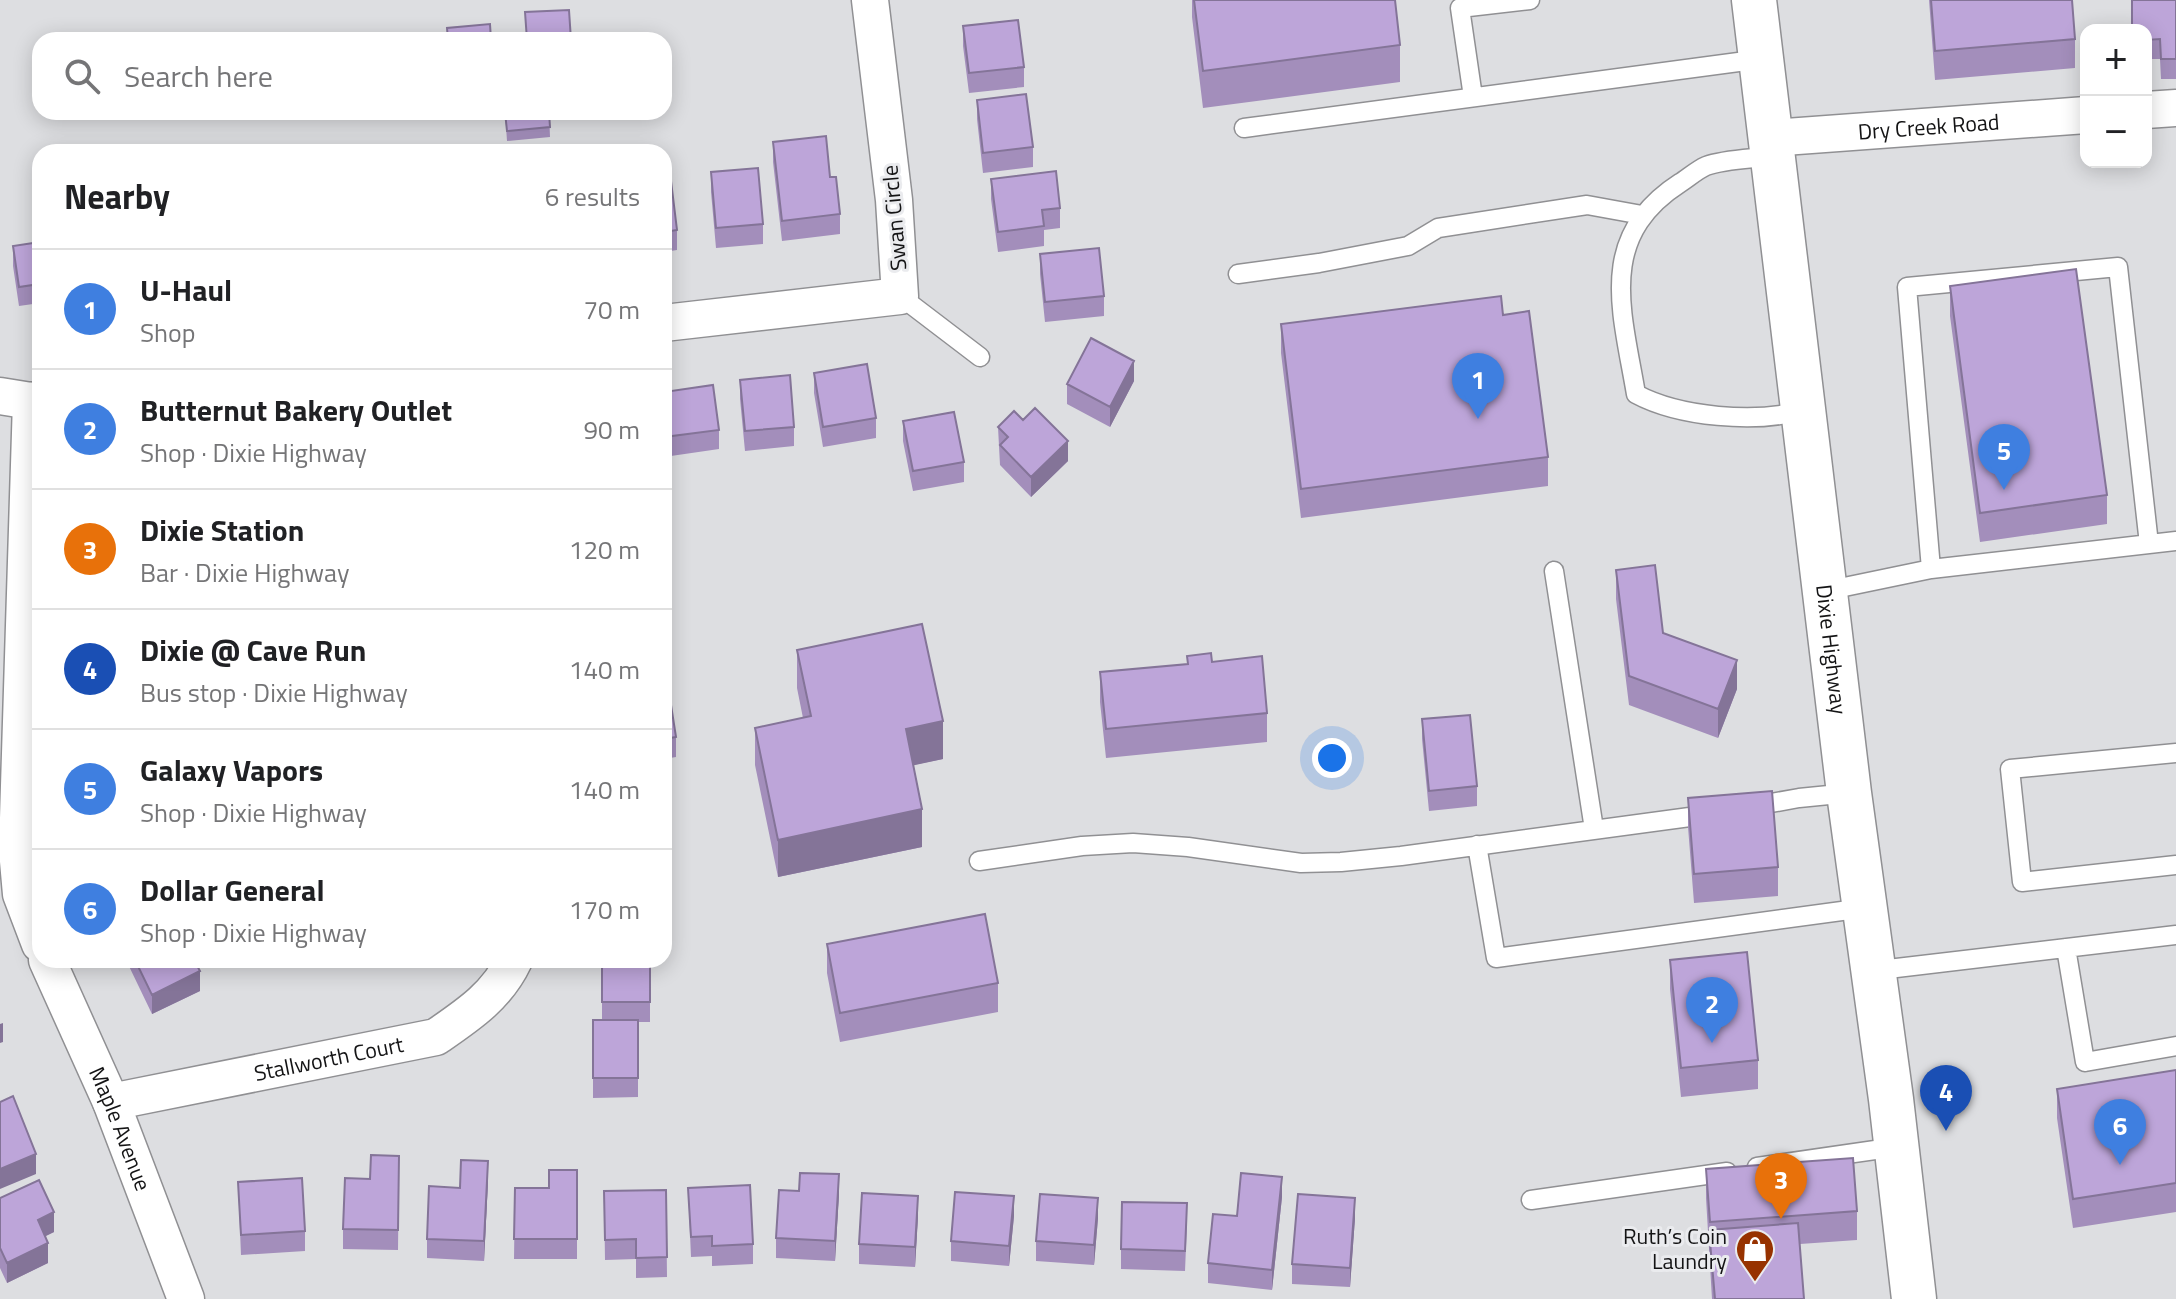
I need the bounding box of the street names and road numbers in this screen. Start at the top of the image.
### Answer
street label: Dry Creek Road [1857,104,2001,149]
street label: Swan Circle [872,164,916,272]
street label: Dixie Highway [1807,582,1856,717]
street label: Stallworth Court [251,1027,407,1090]
street label: Maple Avenue [80,1061,160,1196]

